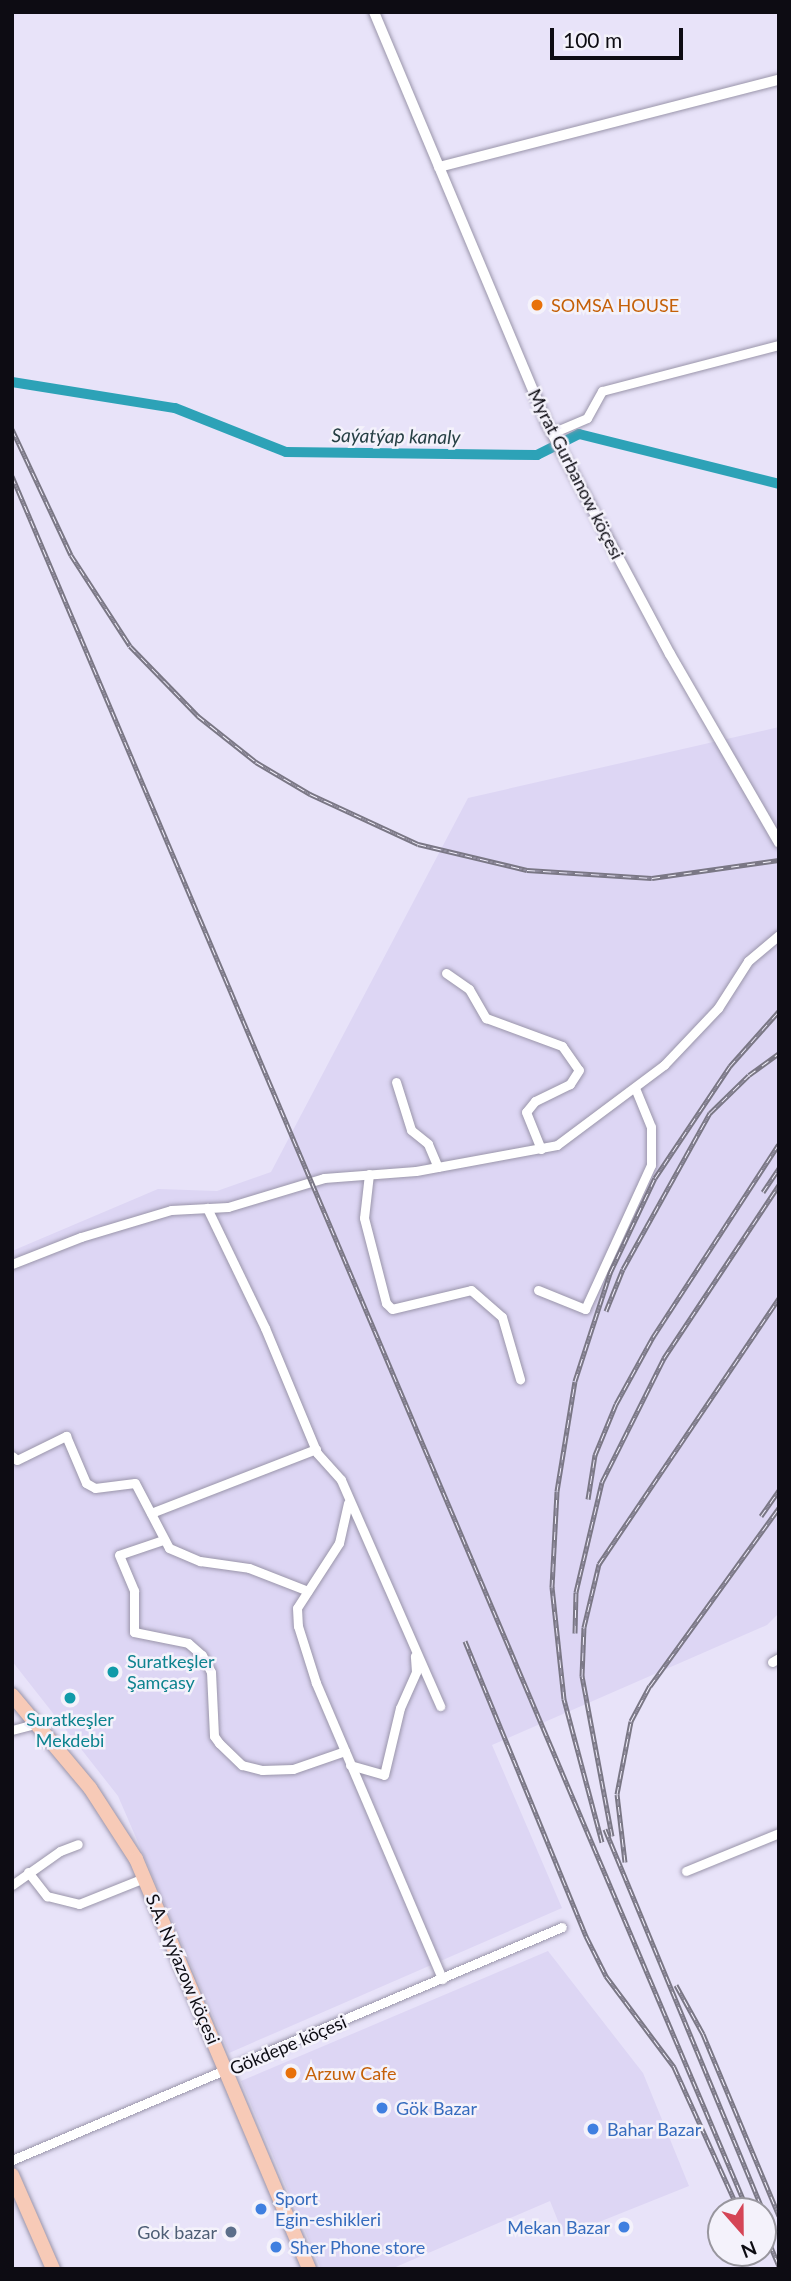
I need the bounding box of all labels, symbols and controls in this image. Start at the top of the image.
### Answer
scale bar [553,14,686,58]
text: 100 m [563,27,622,52]
place label: SOMSA HOUSE [551,294,680,316]
marker: SOMSA HOUSE [529,297,545,313]
street label: Myrat Gurbanow köçesi [524,385,628,563]
water label: Saýatýap kanaly [331,423,461,449]
place label: Suratkeşler Şamçasy [127,1651,215,1694]
marker: Suratkeşler Şamçasy [105,1664,121,1680]
marker: Suratkeşler Mekdebi [62,1690,78,1706]
place label: Suratkeşler Mekdebi [26,1709,114,1752]
street label: S.A. Nyýazow köçesi [141,1890,225,2048]
street label: Gökdepe köçesi [226,2011,350,2079]
place label: Arzuw Cafe [305,2062,397,2084]
marker: Arzuw Cafe [283,2065,299,2081]
place label: Gök Bazar [396,2097,477,2119]
marker: Gök Bazar [374,2100,390,2116]
place label: Bahar Bazar [607,2118,702,2140]
marker: Bahar Bazar [585,2121,601,2137]
place label: Sport Egin-eshikleri [275,2188,381,2230]
north arrow [707,2197,777,2267]
marker: Sport Egin-eshikleri [253,2201,269,2217]
place label: Mekan Bazar [507,2216,610,2238]
marker: Mekan Bazar [616,2219,632,2235]
place label: Gok bazar [137,2221,217,2243]
marker: Gok bazar [223,2224,239,2240]
place label: Sher Phone store [290,2236,426,2258]
text: N [738,2237,760,2264]
marker: Sher Phone store [268,2239,284,2255]

